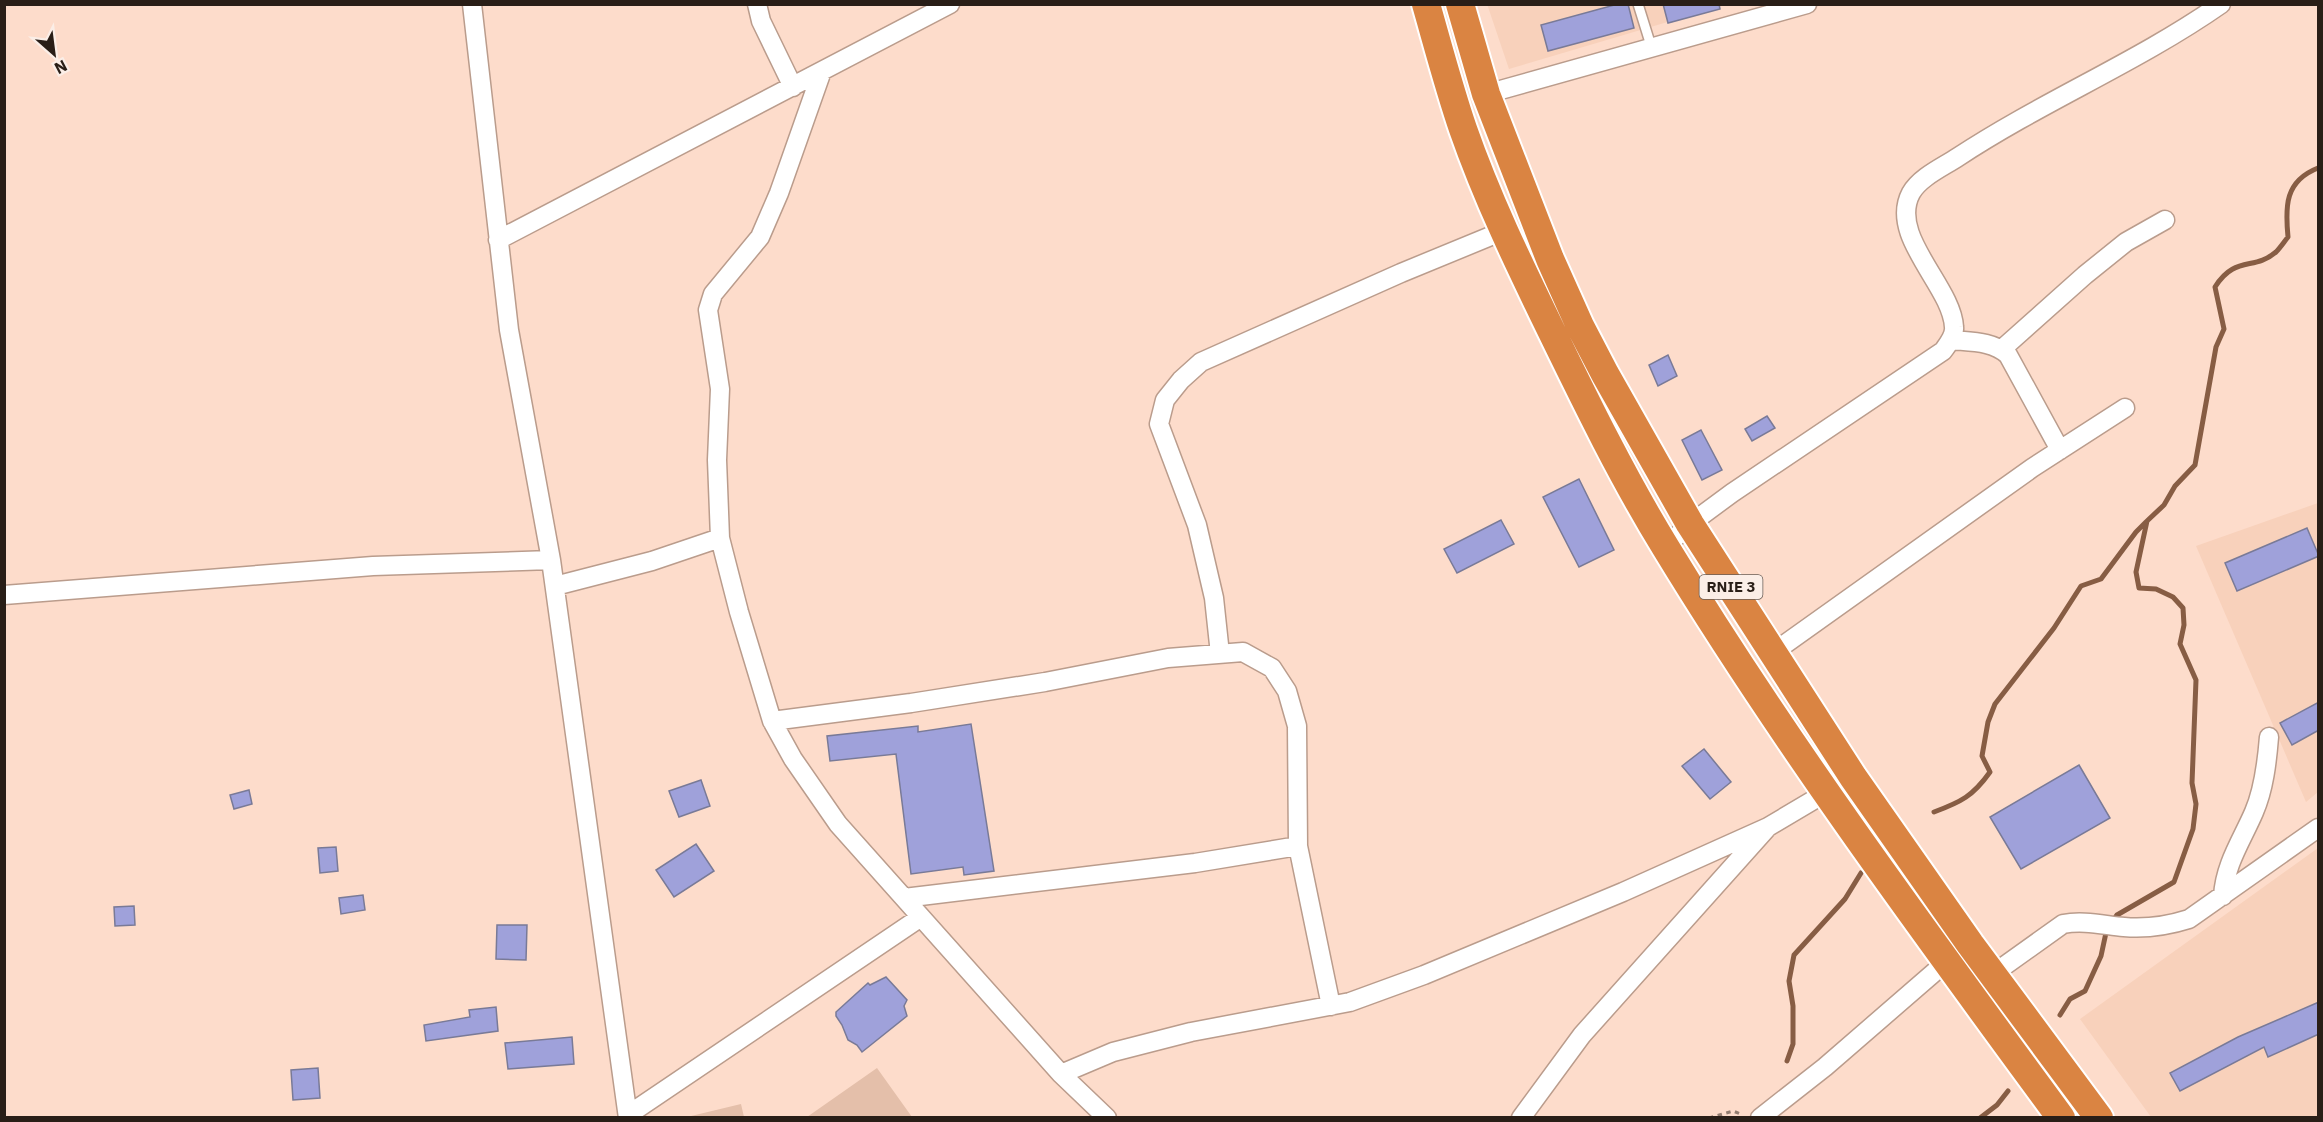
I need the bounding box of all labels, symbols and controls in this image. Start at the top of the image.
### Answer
north arrow [24,24,84,84]
text: N [51,56,71,79]
road number: RNIE 3 [1700,575,1762,599]

